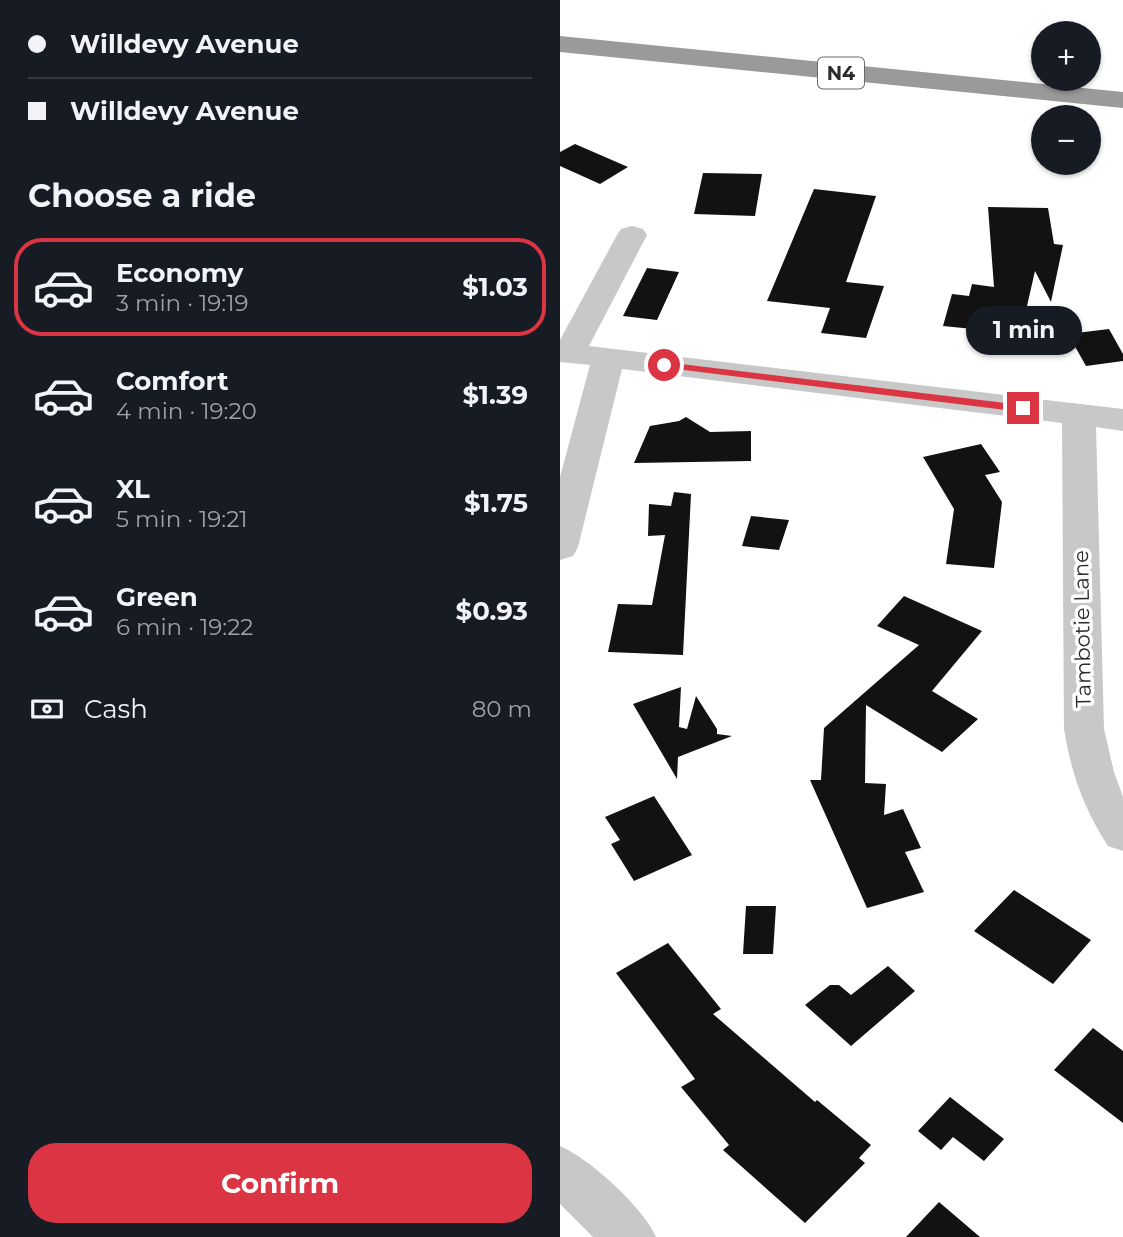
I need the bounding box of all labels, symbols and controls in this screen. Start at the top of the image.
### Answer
map controls [1031,21,1101,175]
button: + [1031,21,1101,91]
text: Willdevy Avenue [70,28,299,60]
road number: N4 [818,58,864,88]
text: Willdevy Avenue [70,95,299,127]
button: − [1031,105,1101,175]
text: Choose a ride [28,176,256,215]
icon: car [32,256,95,319]
text: Economy [116,257,243,289]
text: $1.03 [462,271,528,303]
text: 3 min · 19:19 [116,289,248,317]
callout: 1 min [965,306,1081,356]
text: 1 min [993,316,1055,344]
route start [648,349,680,381]
icon: car [32,364,95,427]
text: Comfort [116,365,228,397]
text: $1.39 [462,379,528,411]
route end [1007,392,1039,424]
text: 4 min · 19:20 [116,397,257,425]
icon: car [32,472,95,535]
text: XL [116,473,150,505]
text: $1.75 [464,487,528,519]
text: 5 min · 19:21 [116,505,248,533]
street label: Tambotie Lane [1068,550,1096,708]
icon: car [32,580,95,643]
text: Green [116,581,198,613]
text: $0.93 [456,595,528,627]
text: 6 min · 19:22 [116,613,253,641]
icon: cash [28,690,66,728]
text: Cash [84,693,148,725]
text: 80 m [472,695,532,723]
button: Confirm [28,1143,532,1223]

